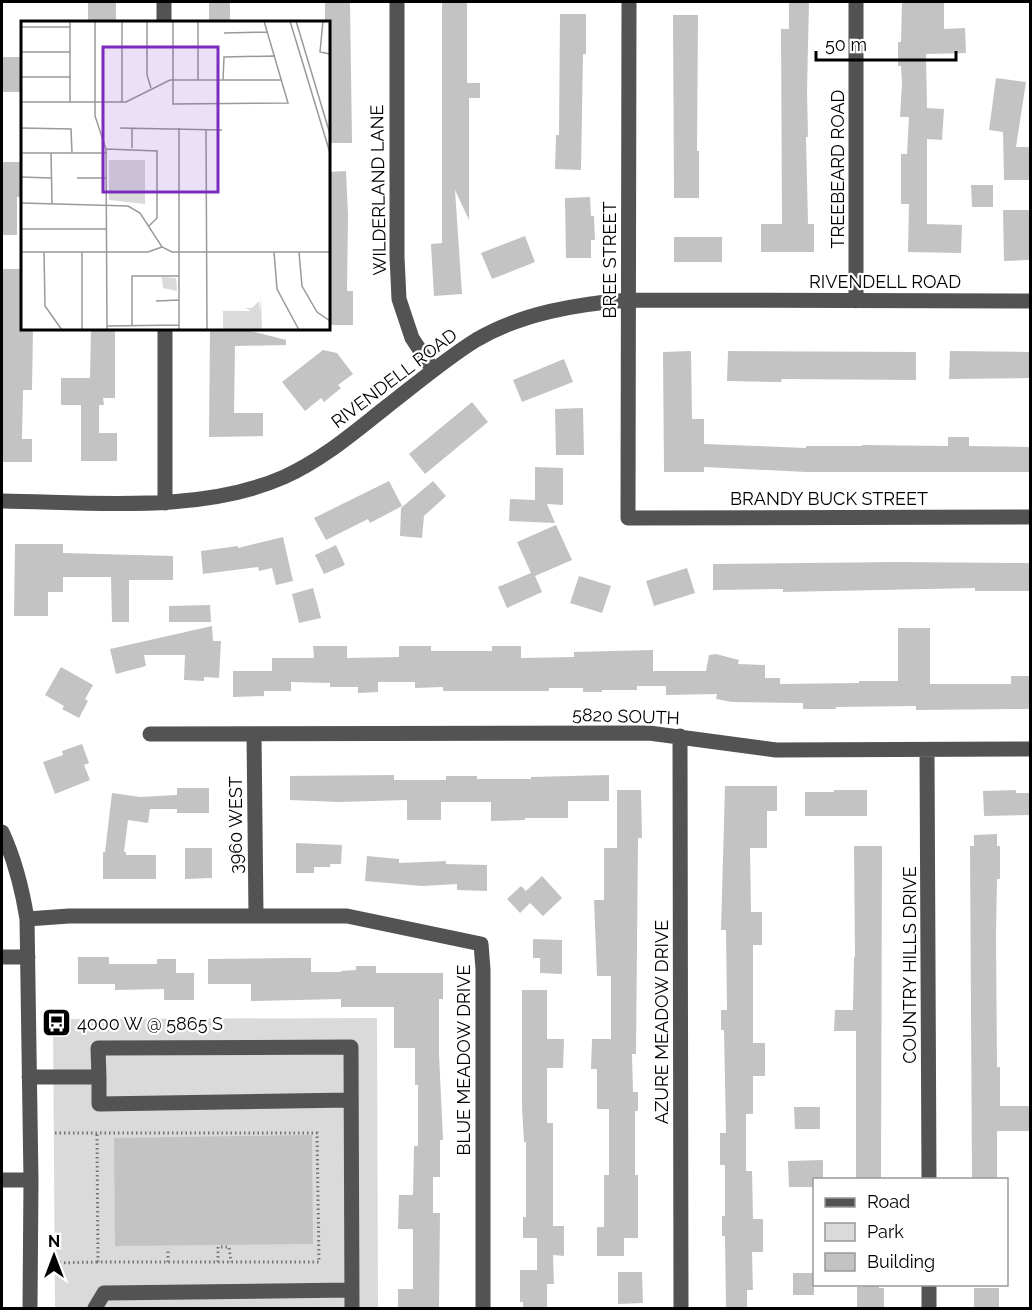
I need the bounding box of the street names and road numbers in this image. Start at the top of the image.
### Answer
street label: TREEBEARD ROAD [827,89,848,248]
street label: WILDERLAND LANE [366,104,390,276]
street label: BREE STREET [599,202,620,318]
street label: RIVENDELL ROAD [809,271,961,292]
street label: RIVENDELL ROAD [327,324,461,432]
street label: BRANDY BUCK STREET [730,488,928,509]
street label: 5820 SOUTH [572,704,680,728]
street label: 3960 WEST [225,776,246,874]
street label: COUNTRY HILLS DRIVE [899,866,920,1064]
street label: AZURE MEADOW DRIVE [651,920,672,1124]
street label: BLUE MEADOW DRIVE [453,964,474,1155]

